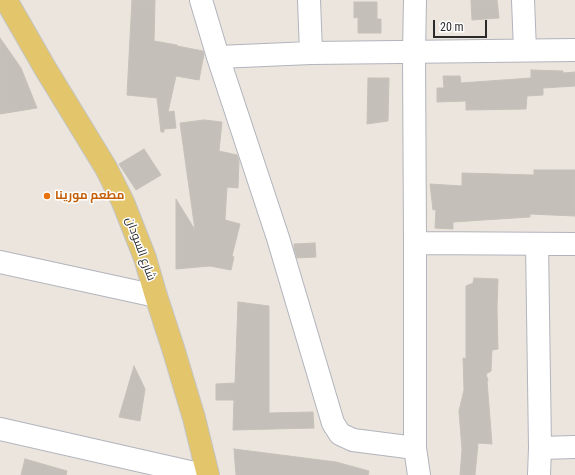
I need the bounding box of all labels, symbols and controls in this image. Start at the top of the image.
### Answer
scale bar [435,12,489,38]
text: 20 m [440,20,464,34]
place label: مطعم مورينا [55,189,124,203]
marker: مطعم مورينا [42,191,52,201]
street label: شارع السودان [122,215,158,283]

